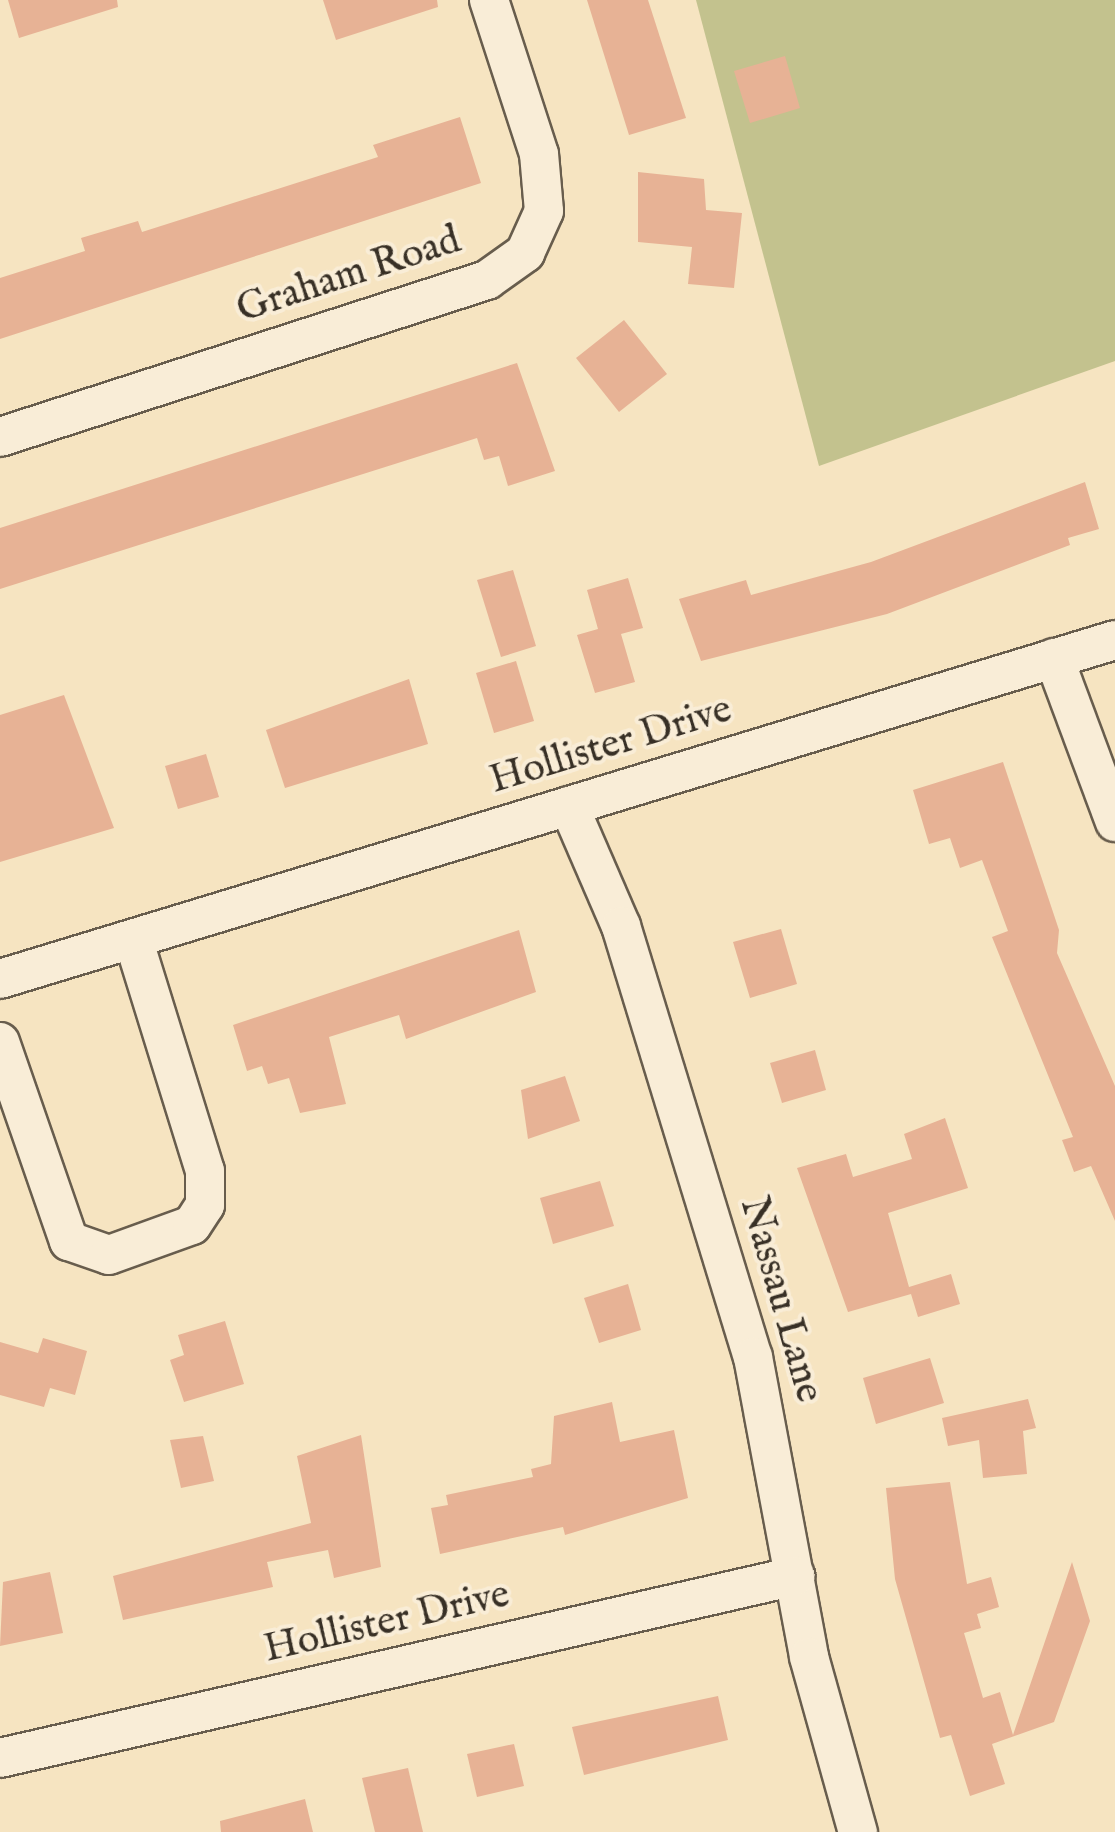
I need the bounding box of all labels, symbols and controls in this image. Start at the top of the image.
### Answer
street label: Graham Road [231,217,467,335]
street label: Hollister Drive [484,686,738,806]
street label: Nassau Lane [728,1192,832,1408]
street label: Hollister Drive [260,1571,514,1675]

